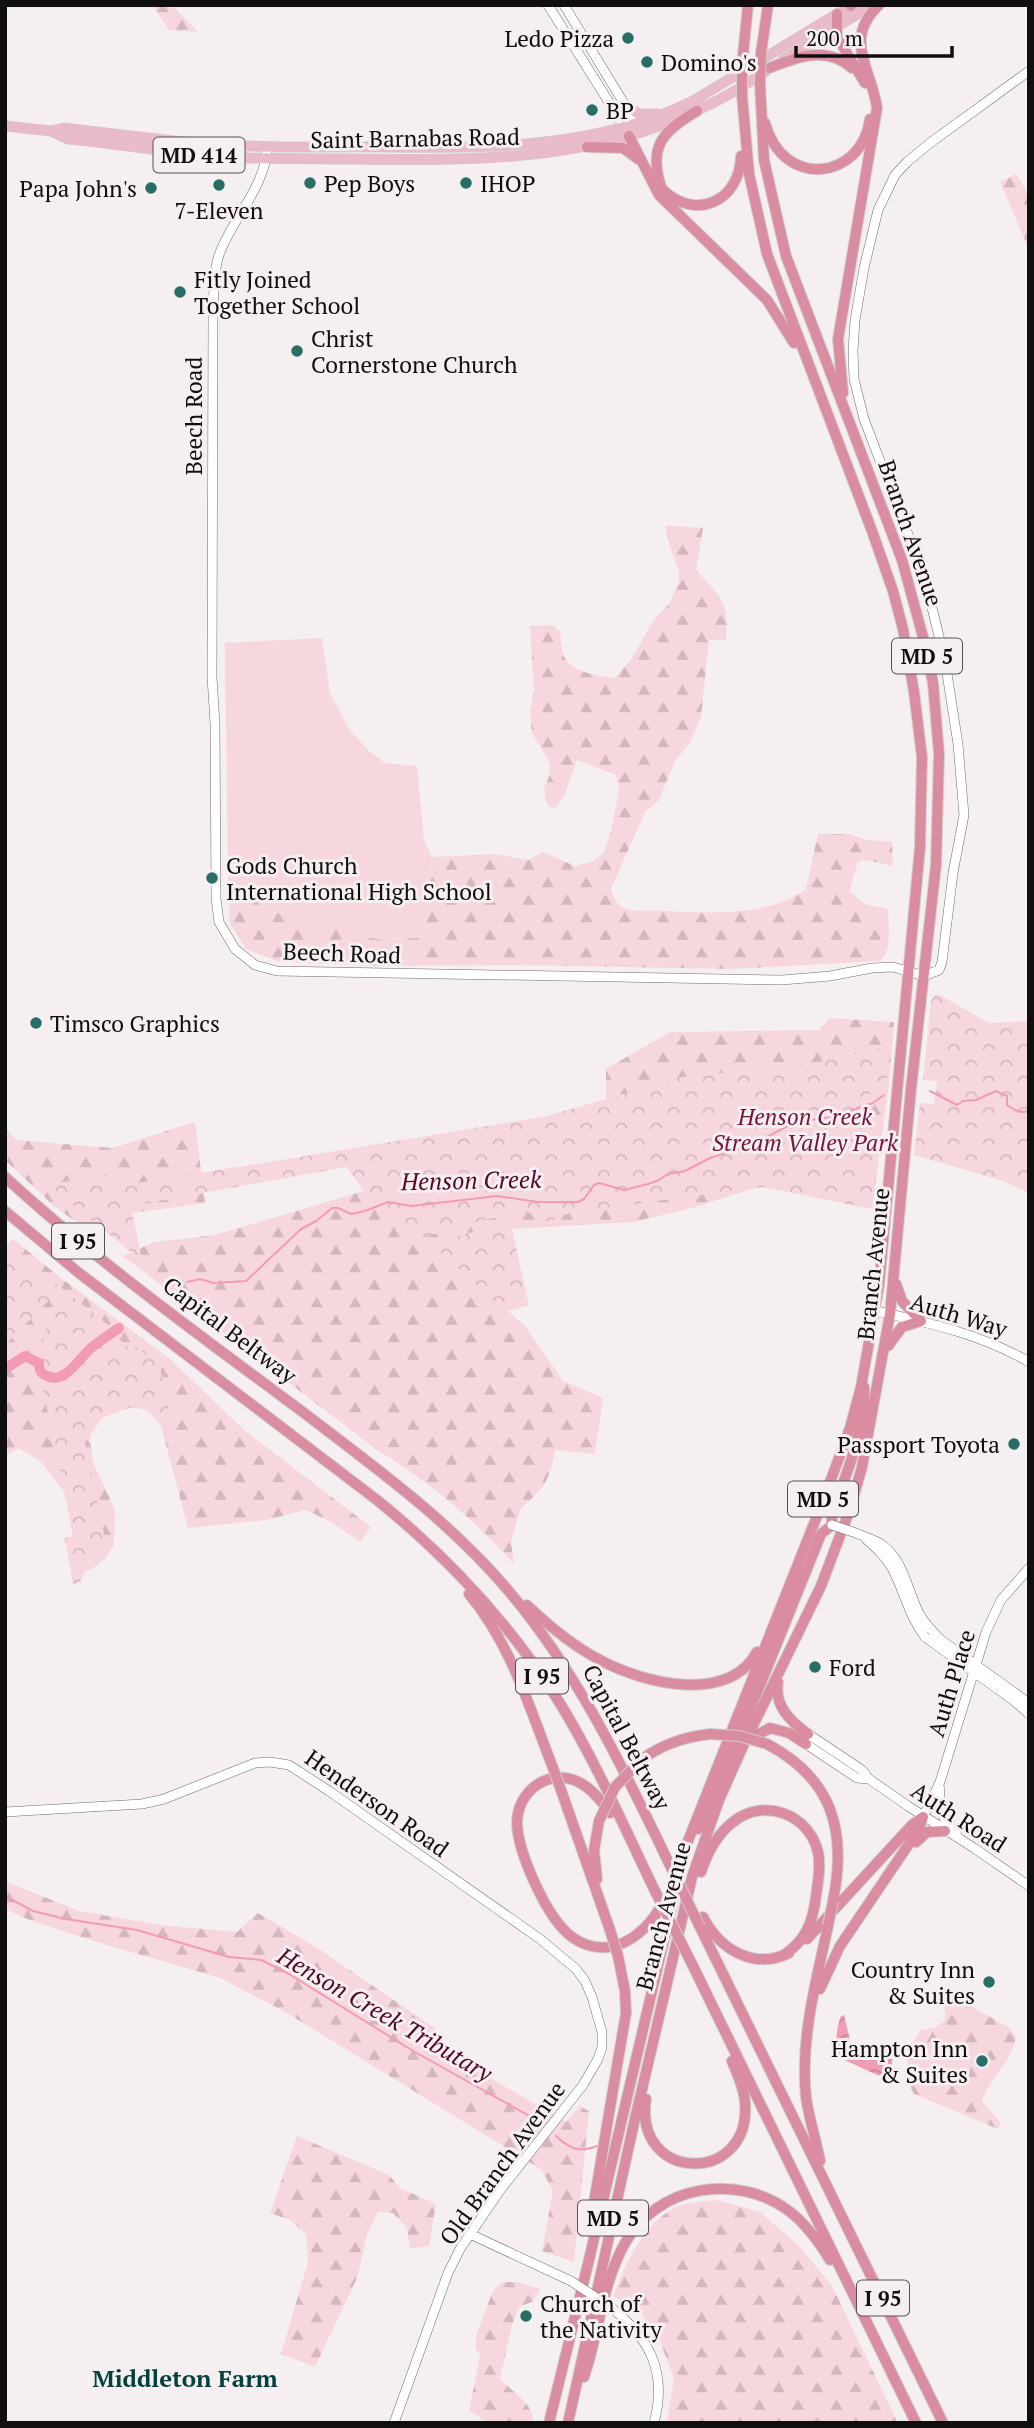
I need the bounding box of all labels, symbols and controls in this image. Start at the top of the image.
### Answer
scale bar [796,14,952,58]
place label: Ledo Pizza [505,23,614,54]
text: 200 m [806,24,863,52]
marker: Ledo Pizza [620,30,636,46]
place label: Domino's [661,47,757,78]
marker: Domino's [639,54,655,70]
place label: BP [606,95,634,126]
marker: BP [584,102,600,118]
street label: Saint Barnabas Road [310,121,520,155]
road number: MD 414 [154,138,244,172]
place label: Pep Boys [324,168,415,199]
place label: IHOP [480,168,536,199]
place label: Papa John's [19,173,137,204]
marker: Pep Boys [302,175,318,191]
marker: IHOP [458,175,474,191]
marker: 7-Eleven [211,177,227,193]
marker: Papa John's [143,180,159,196]
place label: 7-Eleven [175,195,264,226]
place label: Fitly Joined Together School [194,264,360,321]
marker: Fitly Joined Together School [172,284,188,300]
place label: Christ Cornerstone Church [311,323,518,380]
marker: Christ Cornerstone Church [289,343,305,359]
street label: Beech Road [178,357,209,475]
street label: Branch Avenue [871,456,951,610]
road number: MD 5 [892,638,962,674]
place label: Gods Church International High School [226,850,492,907]
marker: Gods Church International High School [204,870,220,886]
street label: Beech Road [282,935,402,971]
place label: Timsco Graphics [50,1008,220,1039]
marker: Timsco Graphics [28,1015,44,1031]
park label: Henson Creek Stream Valley Park [712,1101,899,1158]
water label: Henson Creek [399,1163,542,1197]
street label: Branch Avenue [850,1186,896,1342]
road number: I 95 [52,1224,104,1258]
street label: Capital Beltway [157,1269,304,1391]
street label: Auth Way [907,1286,1012,1345]
place label: Passport Toyota [837,1429,1000,1460]
marker: Passport Toyota [1006,1436,1022,1452]
road number: MD 5 [788,1482,858,1516]
street label: Auth Place [920,1626,982,1740]
place label: Ford [829,1652,876,1683]
road number: I 95 [516,1658,568,1694]
street label: Capital Beltway [576,1659,678,1815]
marker: Ford [807,1659,823,1675]
street label: Henderson Road [299,1742,455,1864]
street label: Auth Road [905,1775,1013,1859]
street label: Branch Avenue [628,1838,698,1994]
water label: Henson Creek Tributary [271,1939,499,2089]
place label: Country Inn & Suites [851,1954,975,2011]
marker: Country Inn & Suites [981,1974,997,1990]
place label: Hampton Inn & Suites [831,2033,968,2090]
marker: Hampton Inn & Suites [974,2053,990,2069]
street label: Old Branch Avenue [432,2075,572,2251]
road number: MD 5 [578,2200,648,2236]
road number: I 95 [857,2280,909,2316]
place label: Church of the Nativity [540,2288,662,2345]
marker: Church of the Nativity [518,2308,534,2324]
district label: Middleton Farm [92,2362,278,2394]

